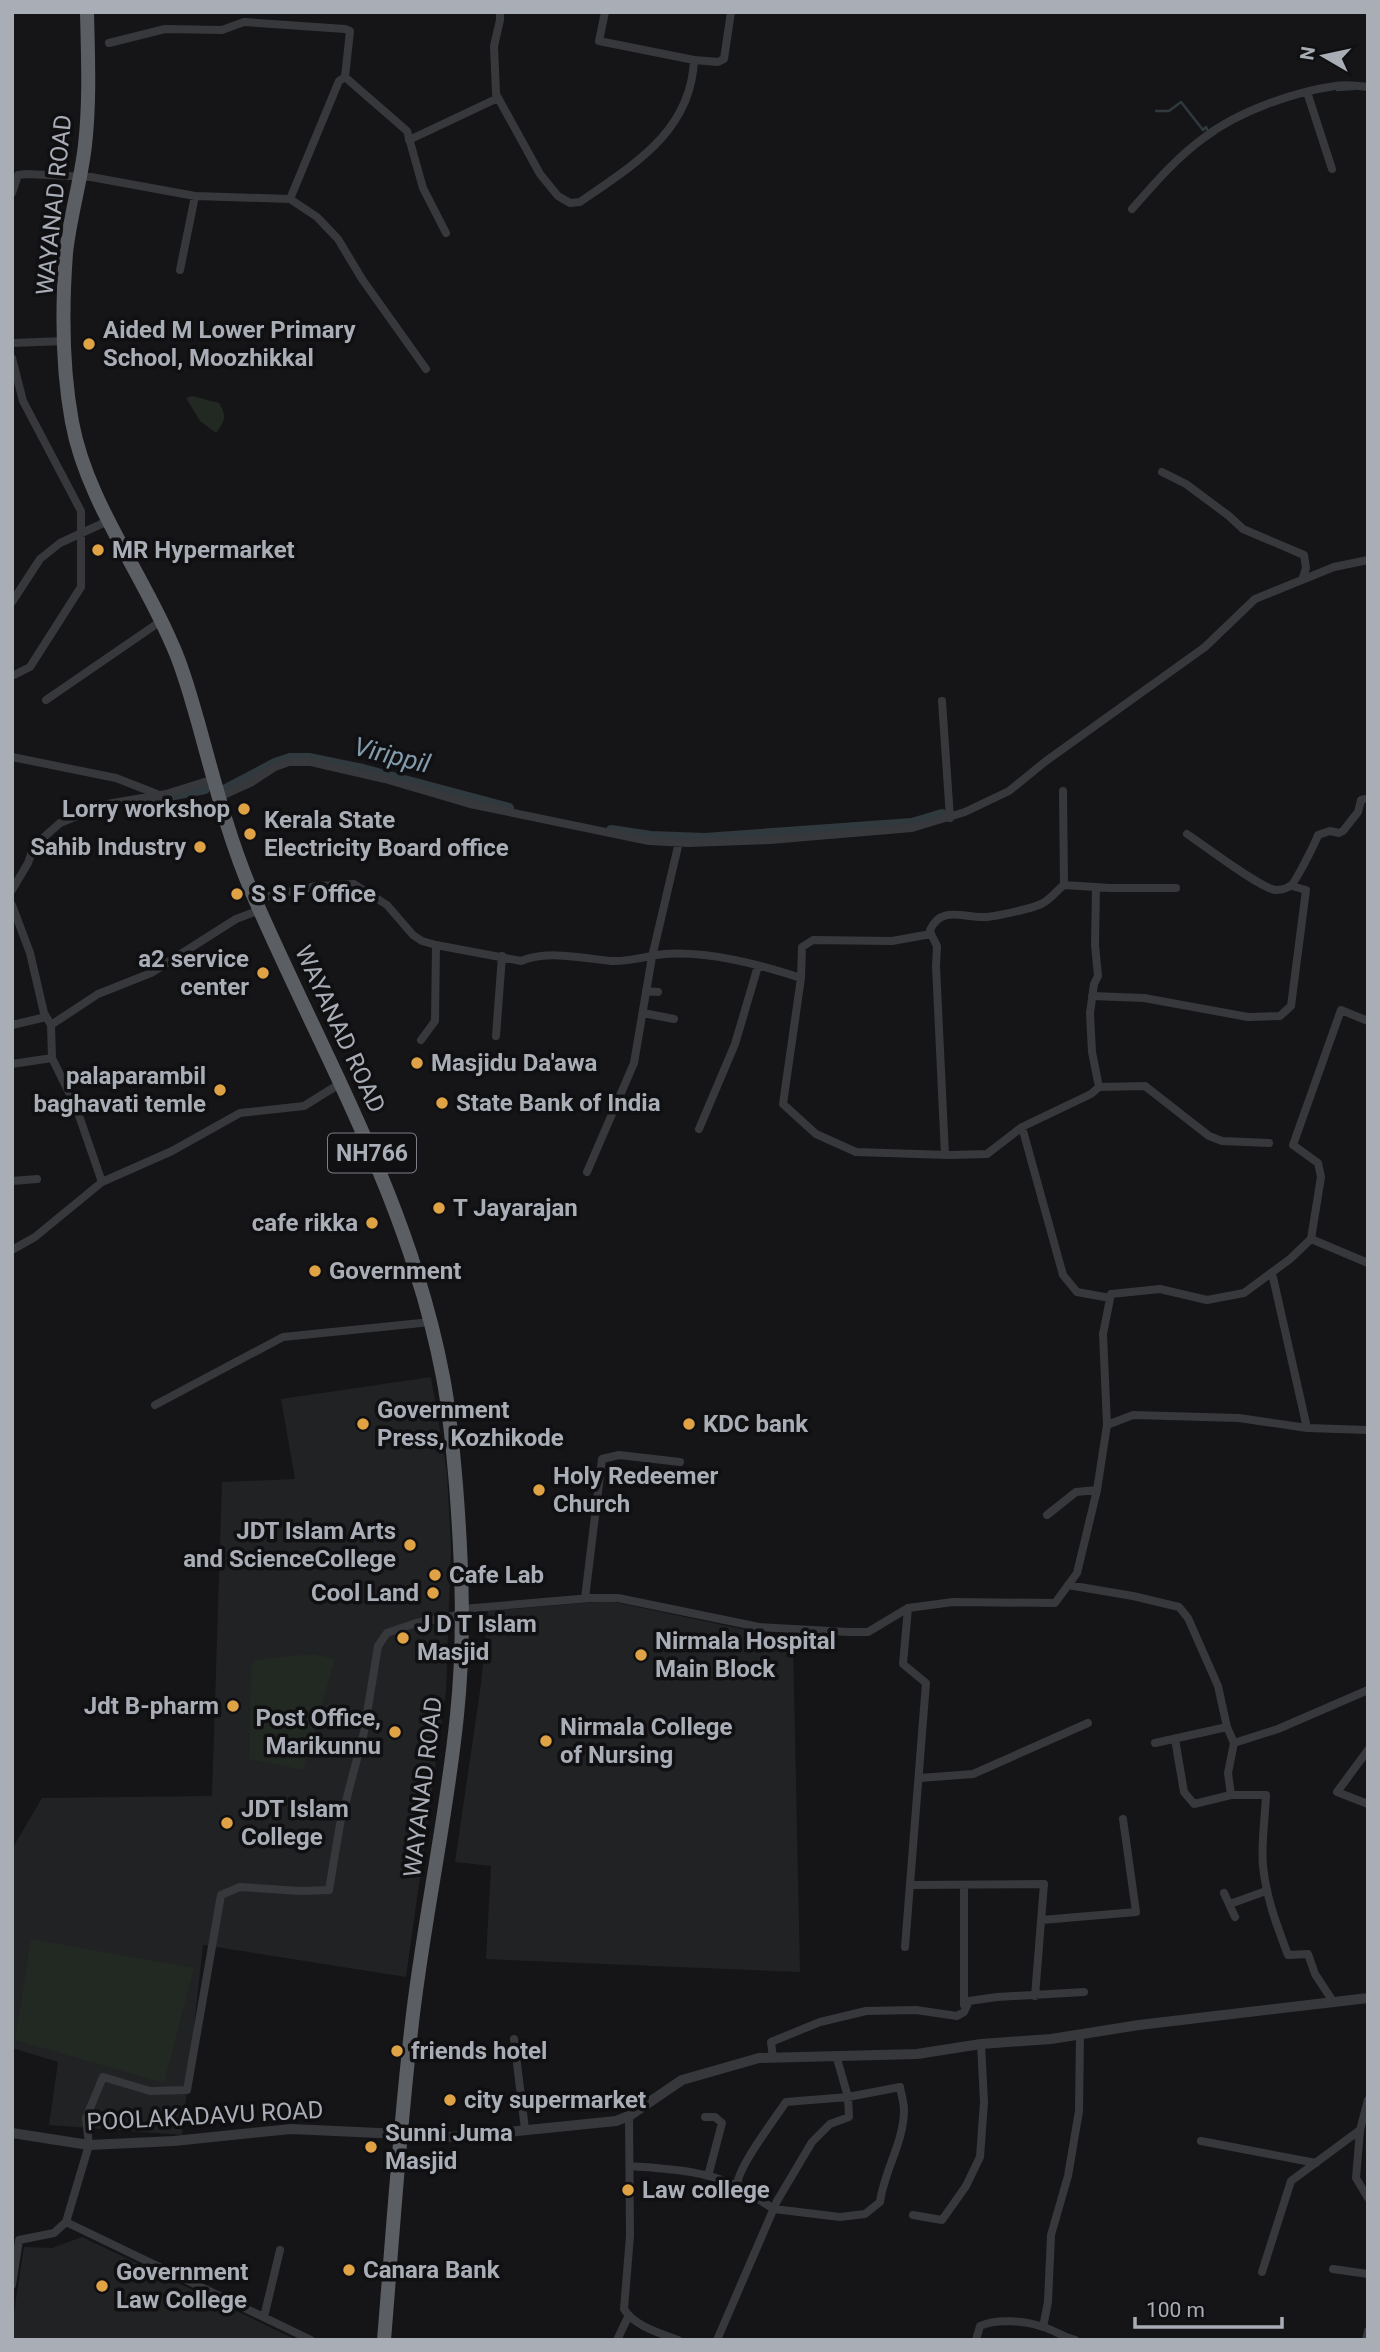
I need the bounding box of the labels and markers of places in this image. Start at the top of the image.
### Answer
place label: Aided M Lower Primary School, Moozhikkal [103,316,357,372]
marker: Aided M Lower Primary School, Moozhikkal [81,336,97,352]
place label: MR Hypermarket [112,536,295,564]
marker: MR Hypermarket [90,542,106,558]
place label: Lorry workshop [62,795,230,823]
marker: Lorry workshop [236,801,252,817]
place label: Kerala State Electricity Board office [264,806,509,862]
marker: Kerala State Electricity Board office [242,826,258,842]
place label: Sahib Industry [30,833,187,861]
marker: Sahib Industry [192,839,208,855]
place label: S S F Office [251,880,376,908]
marker: S S F Office [229,886,245,902]
place label: a2 service center [138,945,249,1001]
marker: a2 service center [255,965,271,981]
place label: Masjidu Da'awa [431,1049,598,1077]
marker: Masjidu Da'awa [409,1055,425,1071]
place label: palaparambil baghavati temle [33,1062,206,1118]
marker: palaparambil baghavati temle [212,1082,228,1098]
place label: State Bank of India [456,1089,661,1117]
marker: State Bank of India [434,1095,450,1111]
place label: T Jayarajan [453,1194,578,1222]
marker: T Jayarajan [431,1200,447,1216]
place label: cafe rikka [252,1209,358,1237]
marker: cafe rikka [364,1215,380,1231]
place label: Government [329,1257,461,1285]
marker: Government [307,1263,323,1279]
place label: Government Press, Kozhikode [377,1396,564,1452]
place label: KDC bank [703,1410,809,1438]
marker: Government Press, Kozhikode [355,1416,371,1432]
marker: KDC bank [681,1416,697,1432]
place label: Holy Redeemer Church [553,1462,718,1518]
marker: Holy Redeemer Church [531,1482,547,1498]
place label: JDT Islam Arts and ScienceCollege [183,1517,396,1573]
marker: JDT Islam Arts and ScienceCollege [402,1537,418,1553]
place label: Cafe Lab [449,1561,544,1589]
marker: Cafe Lab [427,1567,443,1583]
place label: Cool Land [311,1579,419,1607]
marker: Cool Land [425,1585,441,1601]
place label: J D T Islam Masjid [417,1610,537,1666]
place label: Nirmala Hospital Main Block [655,1627,836,1683]
marker: J D T Islam Masjid [395,1630,411,1646]
marker: Nirmala Hospital Main Block [633,1647,649,1663]
place label: Jdt B-pharm [84,1692,219,1720]
marker: Jdt B-pharm [225,1698,241,1714]
place label: Post Office, Marikunnu [255,1704,381,1760]
place label: Nirmala College of Nursing [560,1713,732,1769]
marker: Post Office, Marikunnu [387,1724,403,1740]
marker: Nirmala College of Nursing [538,1733,554,1749]
place label: JDT Islam College [241,1795,349,1851]
marker: JDT Islam College [219,1815,235,1831]
place label: friends hotel [411,2037,547,2065]
marker: friends hotel [389,2043,405,2059]
place label: city supermarket [464,2086,646,2114]
marker: city supermarket [442,2092,458,2108]
place label: Sunni Juma Masjid [385,2119,513,2175]
marker: Sunni Juma Masjid [363,2139,379,2155]
place label: Law college [642,2176,770,2204]
marker: Law college [620,2182,636,2198]
place label: Canara Bank [363,2256,501,2284]
place label: Government Law College [116,2258,248,2314]
marker: Canara Bank [341,2262,357,2278]
marker: Government Law College [94,2278,110,2294]

